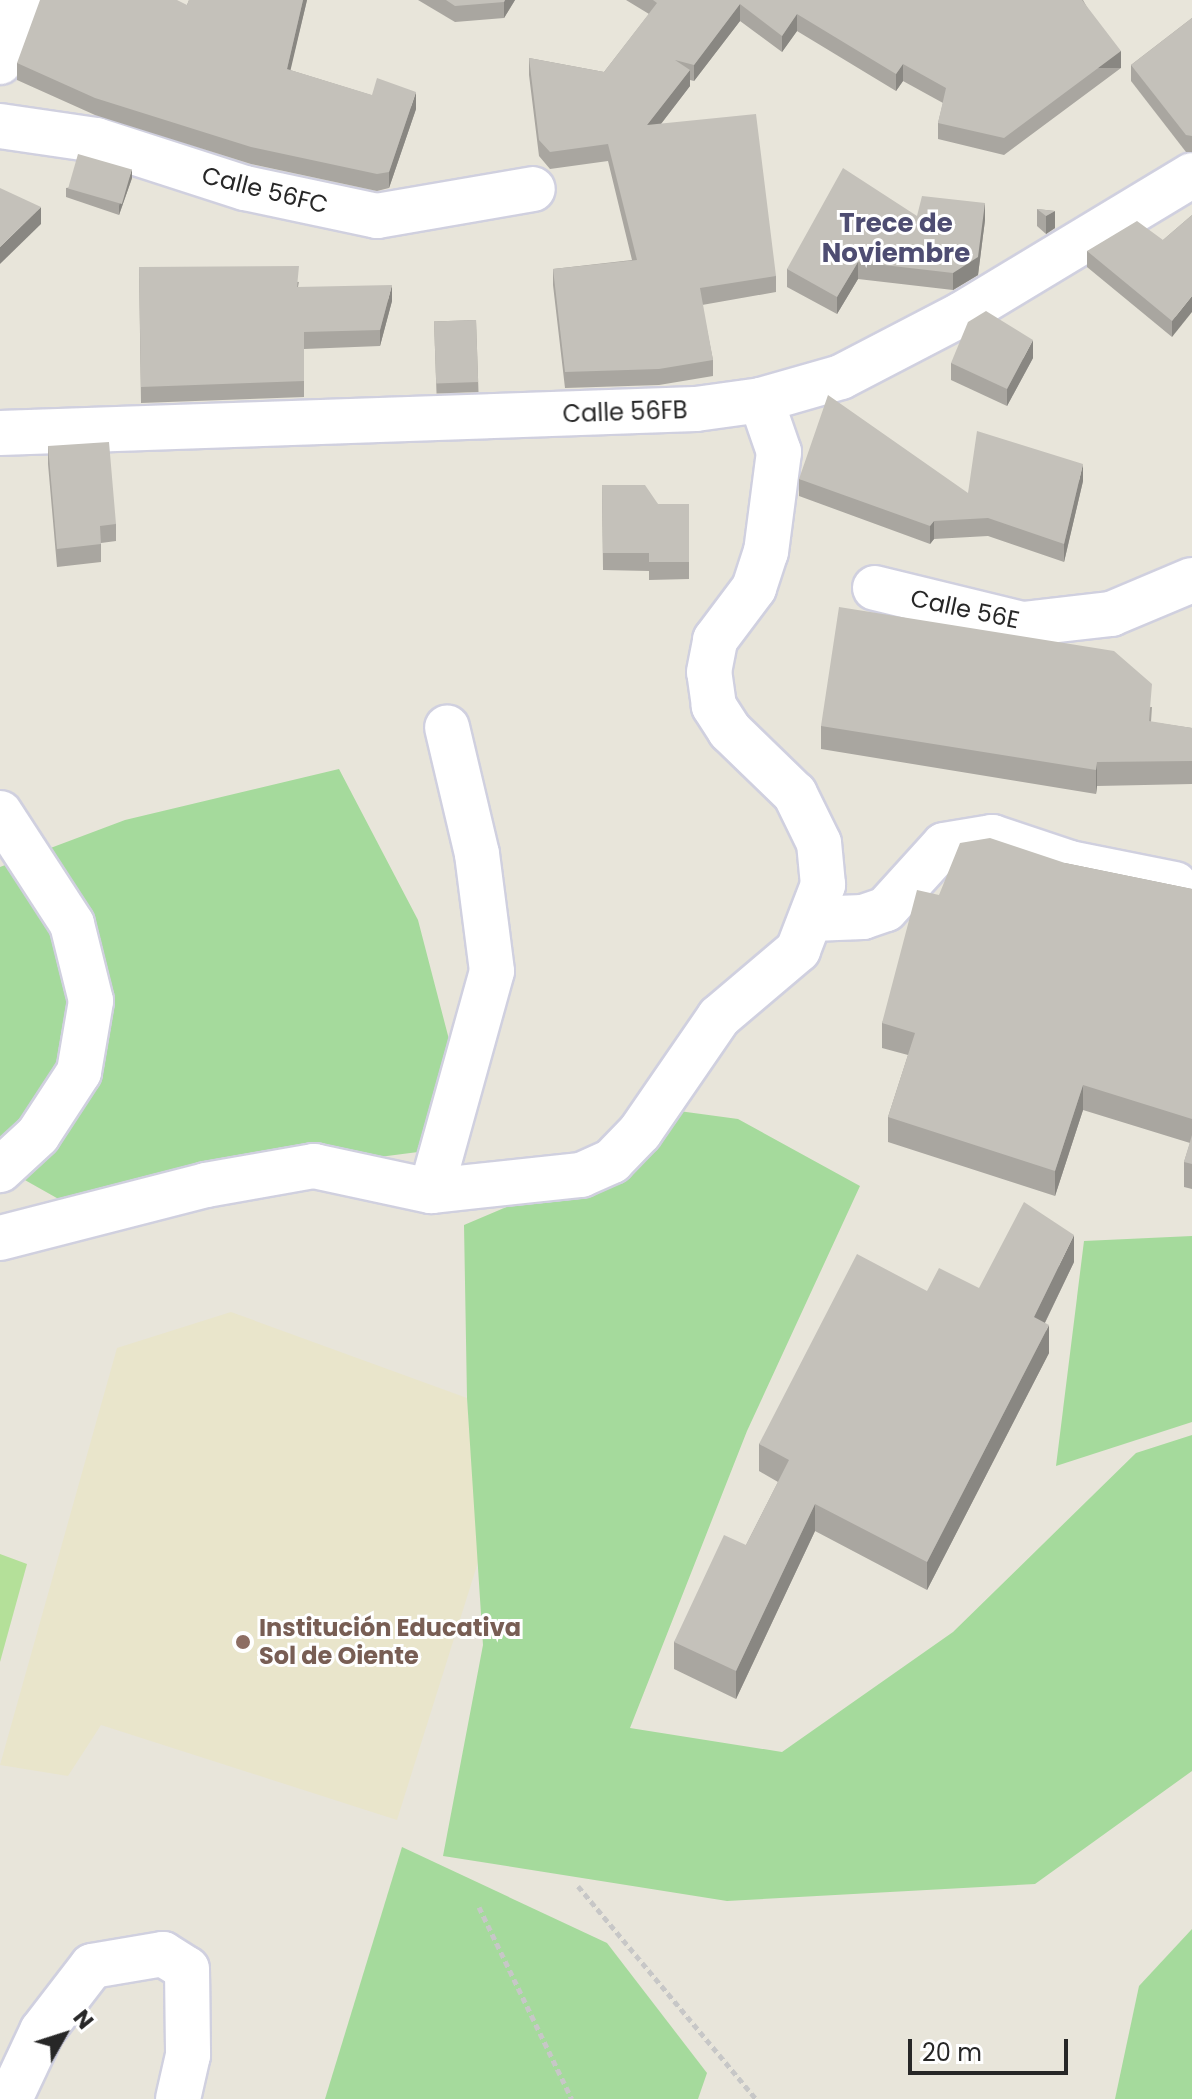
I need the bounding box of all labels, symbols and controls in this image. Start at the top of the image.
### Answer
street label: Calle 56FC [199,160,331,220]
district label: Trece de Noviembre [822,208,970,270]
street label: Calle 56FB [562,395,688,429]
street label: Calle 56E [908,583,1022,635]
place label: Institución Educativa Sol de Oiente [259,1614,521,1670]
marker: Institución Educativa Sol de Oiente [234,1633,252,1651]
north arrow [24,1995,104,2075]
text: N [66,2003,100,2036]
scale bar [912,2023,1072,2073]
text: 20 m [922,2036,982,2069]

